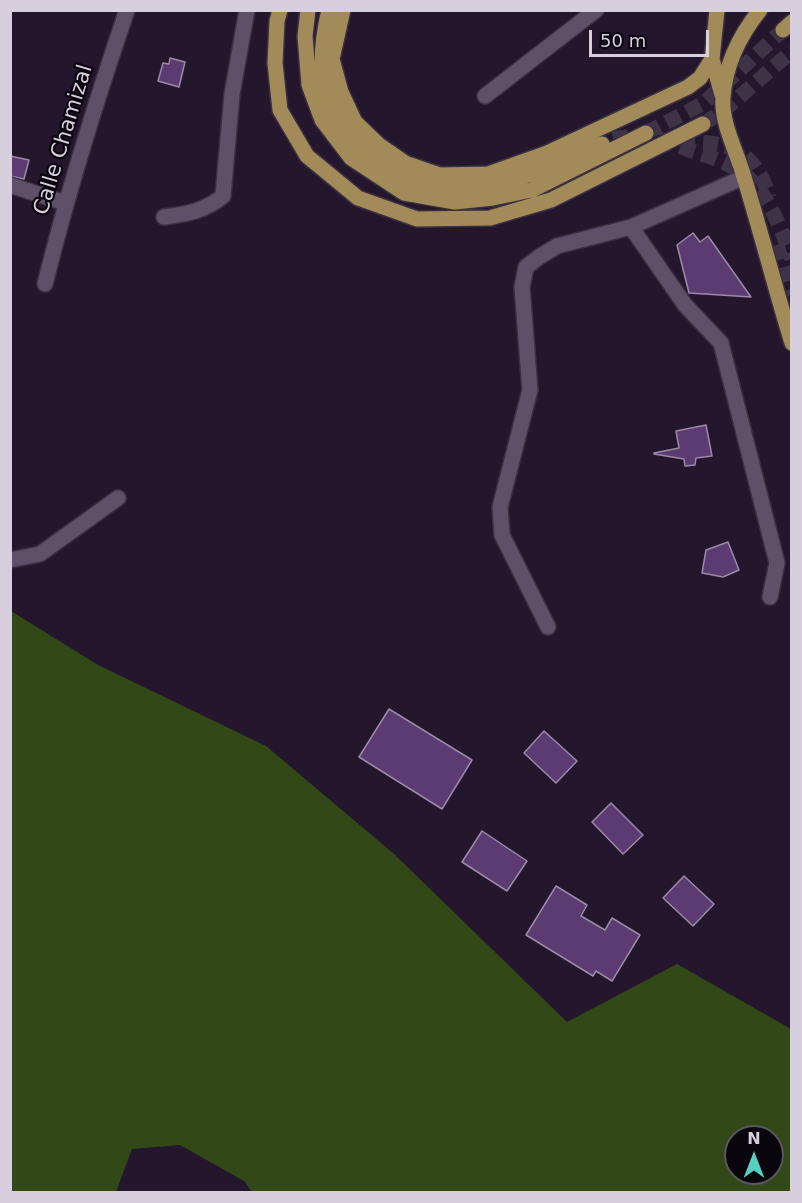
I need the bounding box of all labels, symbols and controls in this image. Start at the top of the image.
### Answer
scale bar [592,18,712,56]
text: 50 m [600,30,646,51]
street label: Calle Chamizal [29,62,99,218]
north arrow [724,1125,784,1185]
text: N [747,1129,761,1148]

